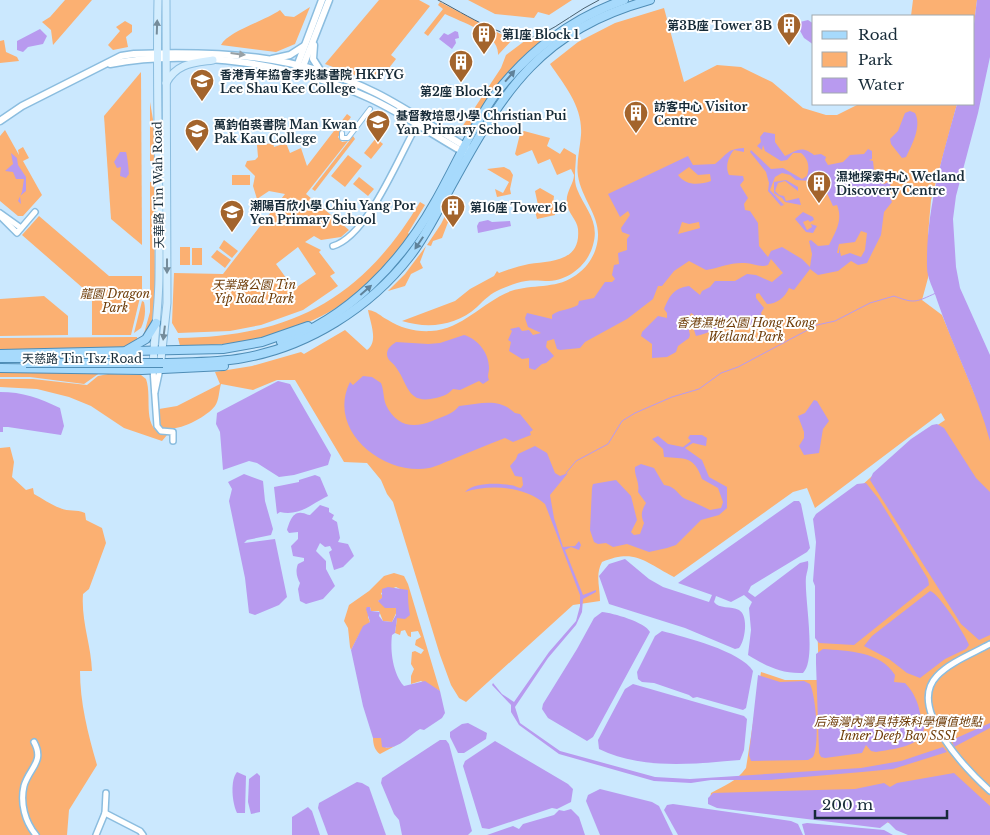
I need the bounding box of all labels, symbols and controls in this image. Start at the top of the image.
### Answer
building icon: 第3B座 Tower 3B [776,12,802,46]
legend [812,15,975,105]
one-way arrow [153,18,161,34]
place label: 第3B座 Tower 3B [667,18,772,33]
building icon: 第1座 Block 1 [471,21,497,55]
text: Road [858,25,898,44]
place label: 第1座 Block 1 [502,27,579,42]
building icon: 第2座 Block 2 [448,49,474,83]
one-way arrow [230,50,246,58]
text: Park [858,50,894,69]
place label: 香港青年拹會李兆基書院 HKFYG Lee Shau Kee College [220,67,404,96]
school or university icon: 香港青年拹會李兆基書院 HKFYG Lee Shau Kee College [189,68,215,102]
one-way arrow [504,71,516,83]
text: Water [857,75,905,94]
place label: 第2座 Block 2 [420,84,502,99]
place label: 訪客中心 Visitor Centre [654,99,747,128]
building icon: 訪客中心 Visitor Centre [623,100,649,134]
place label: 基督教培恩小學 Christian Pui Yan Primary School [395,108,567,137]
school or university icon: 基督教培恩小學 Christian Pui Yan Primary School [365,109,391,143]
place label: 萬鈞伯裘書院 Man Kwan Pak Kau College [214,117,357,146]
school or university icon: 萬鈞伯裘書院 Man Kwan Pak Kau College [184,118,210,152]
street label: 天華路 Tin Wah Road [149,121,167,249]
place label: 濕地探索中心 Wetland Discovery Centre [836,169,965,198]
building icon: 濕地探索中心 Wetland Discovery Centre [806,170,832,204]
building icon: 第16座 Tower 16 [440,194,466,228]
place label: 潮陽百欣小學 Chiu Yang Por Yen Primary School [249,198,415,227]
school or university icon: 潮陽百欣小學 Chiu Yang Por Yen Primary School [219,199,245,233]
place label: 第16座 Tower 16 [470,200,567,215]
one-way arrow [414,236,424,250]
one-way arrow [163,258,171,274]
park label: 天業路公園 Tin Yip Road Park [212,277,296,306]
one-way arrow [359,284,371,296]
park label: 龍園 Dragon Park [80,286,150,315]
park label: 香港濕地公園 Hong Kong Wetland Park [676,315,817,344]
one-way arrow [160,325,168,341]
street label: 天慈路 Tin Tsz Road [22,351,142,366]
park label: 后海灣內灣具特殊科學價值地點 Inner Deep Bay SSSI [814,714,984,743]
scale bar [815,788,948,820]
text: 200 m [822,795,873,814]

